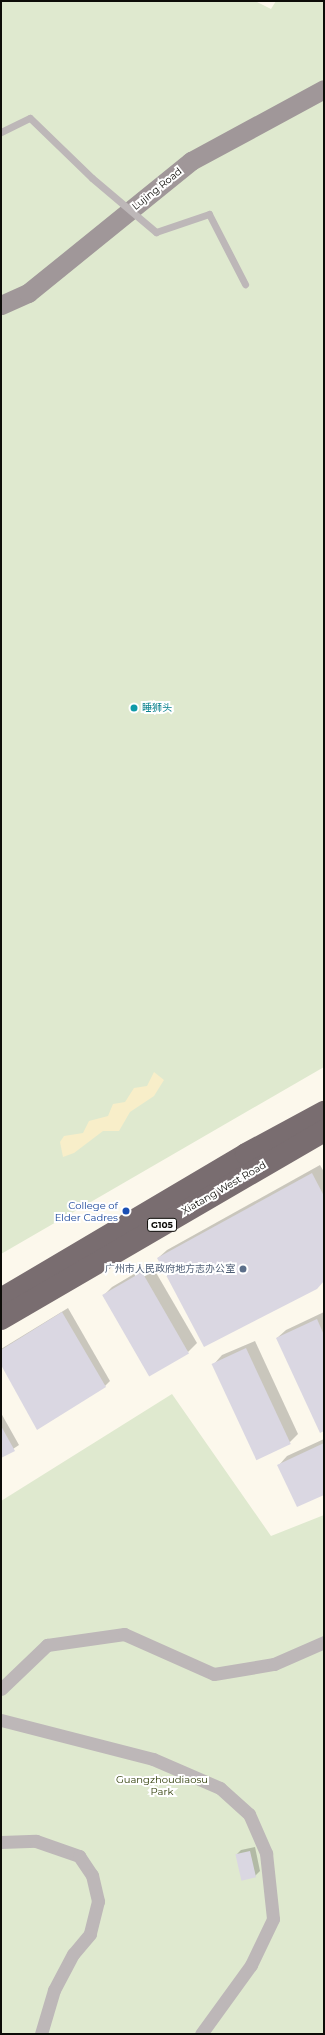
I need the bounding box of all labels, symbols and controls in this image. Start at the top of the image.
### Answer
street label: Lujing Road [130,165,184,213]
place label: 睡狮头 [142,702,172,714]
marker: 睡狮头 [129,703,139,713]
street label: Xiatang West Road [180,1159,268,1217]
place label: College of Elder Cadres [55,1199,118,1222]
marker: College of Elder Cadres [121,1206,131,1216]
road number: G105 [147,1218,177,1232]
place label: 广州市人民政府地方志办公室 [105,1263,235,1275]
marker: 广州市人民政府地方志办公室 [238,1264,248,1274]
park label: Guangzhoudiaosu Park [116,1773,208,1796]

